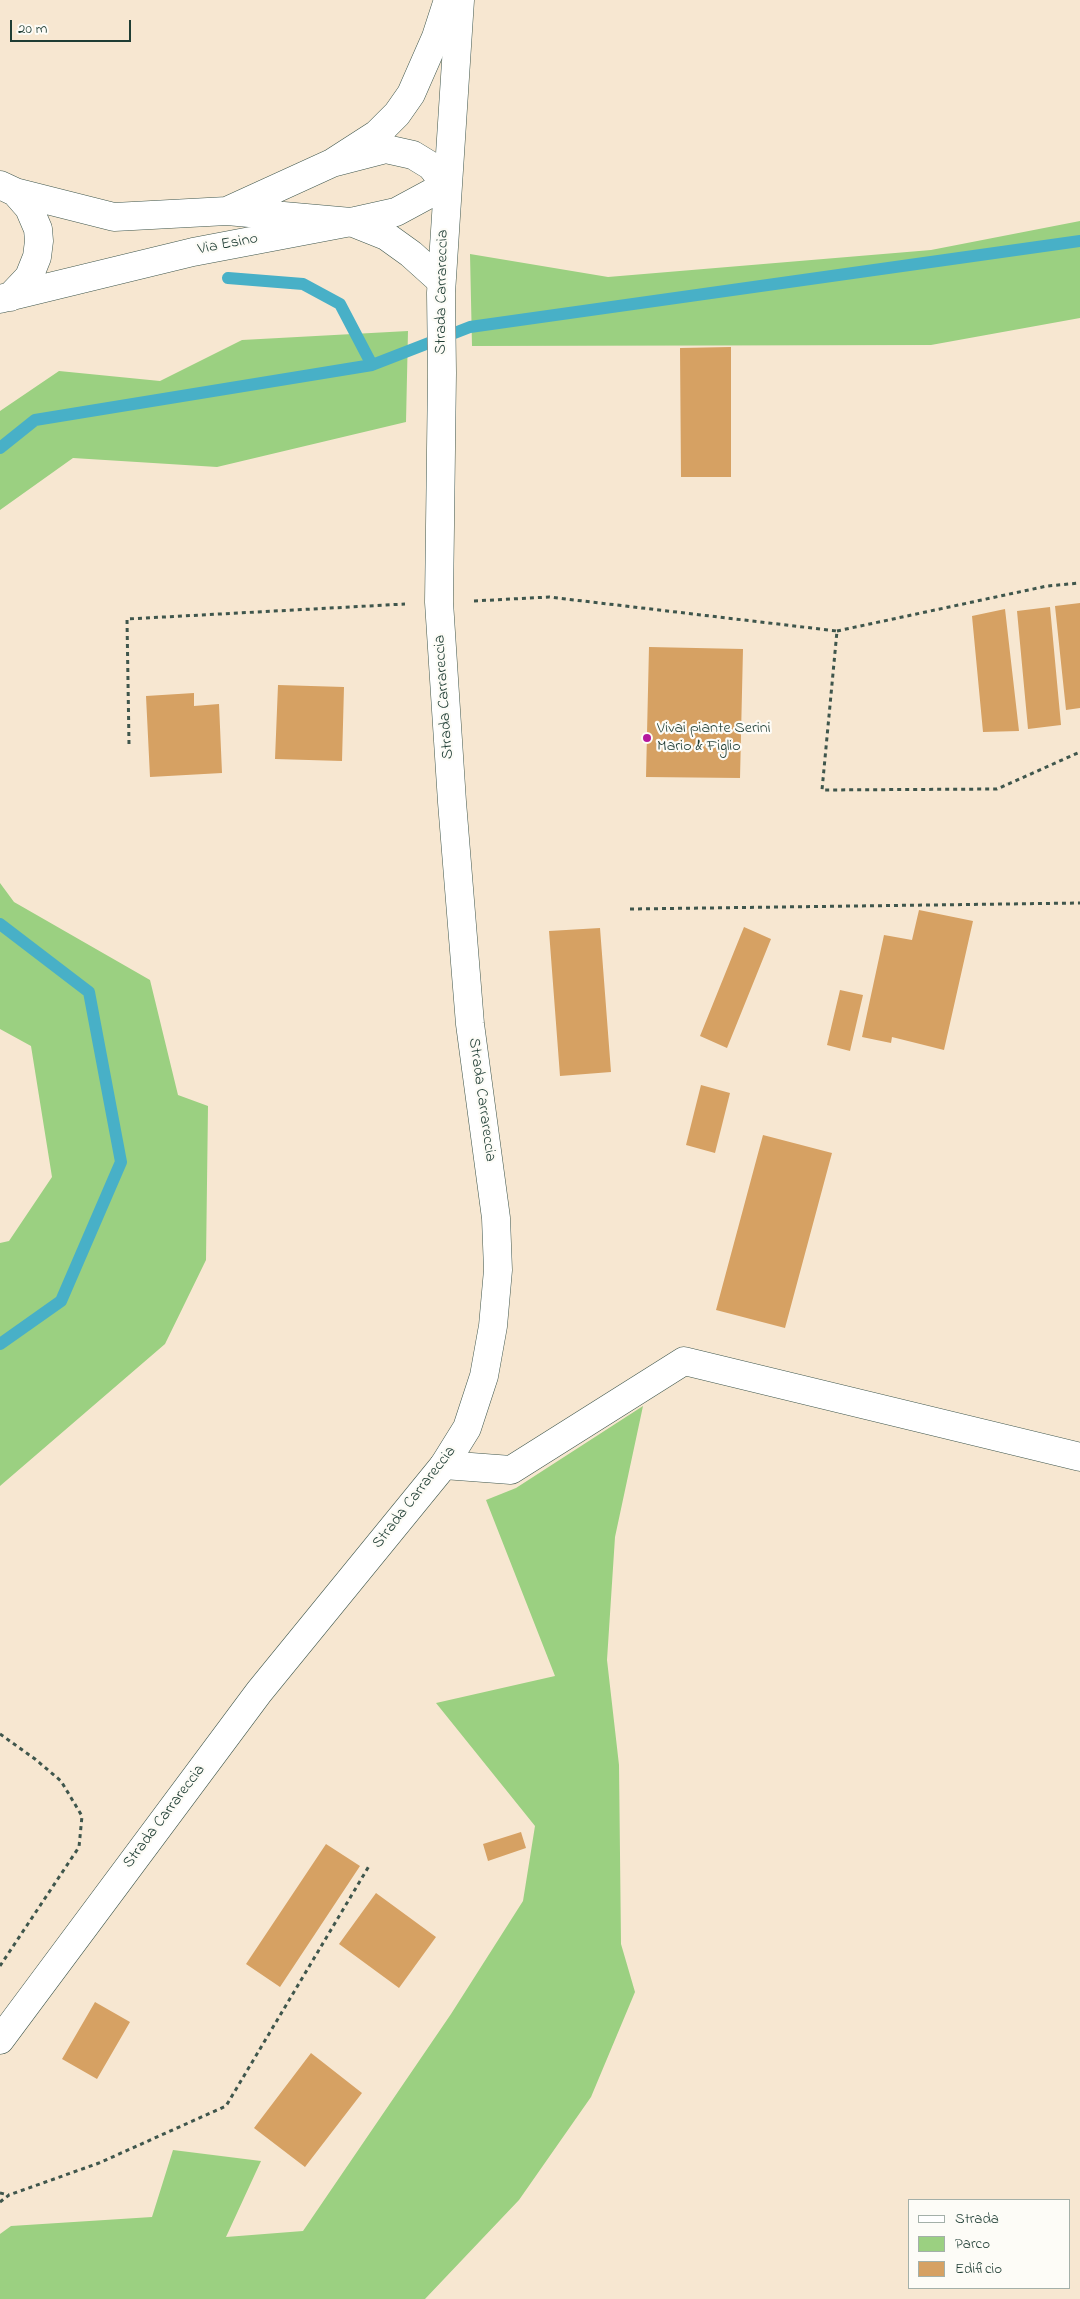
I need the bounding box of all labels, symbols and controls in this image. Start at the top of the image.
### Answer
scale bar [12,10,134,42]
text: 20 m [18,18,47,40]
street label: Strada Carrareccia [432,229,454,355]
street label: Via Esino [196,230,260,260]
street label: Strada Carrareccia [431,634,459,760]
place label: Vivai piante Serini Mario & Figlio [657,719,771,757]
marker: Vivai piante Serini Mario & Figlio [641,732,653,744]
street label: Strada Carrareccia [463,1037,499,1163]
street label: Strada Carrareccia [369,1443,461,1553]
street label: Strada Carrareccia [120,1761,210,1873]
legend [908,2199,1070,2289]
text: Strada [955,2208,999,2230]
text: Parco [955,2233,990,2255]
text: Edificio [955,2258,1002,2280]

